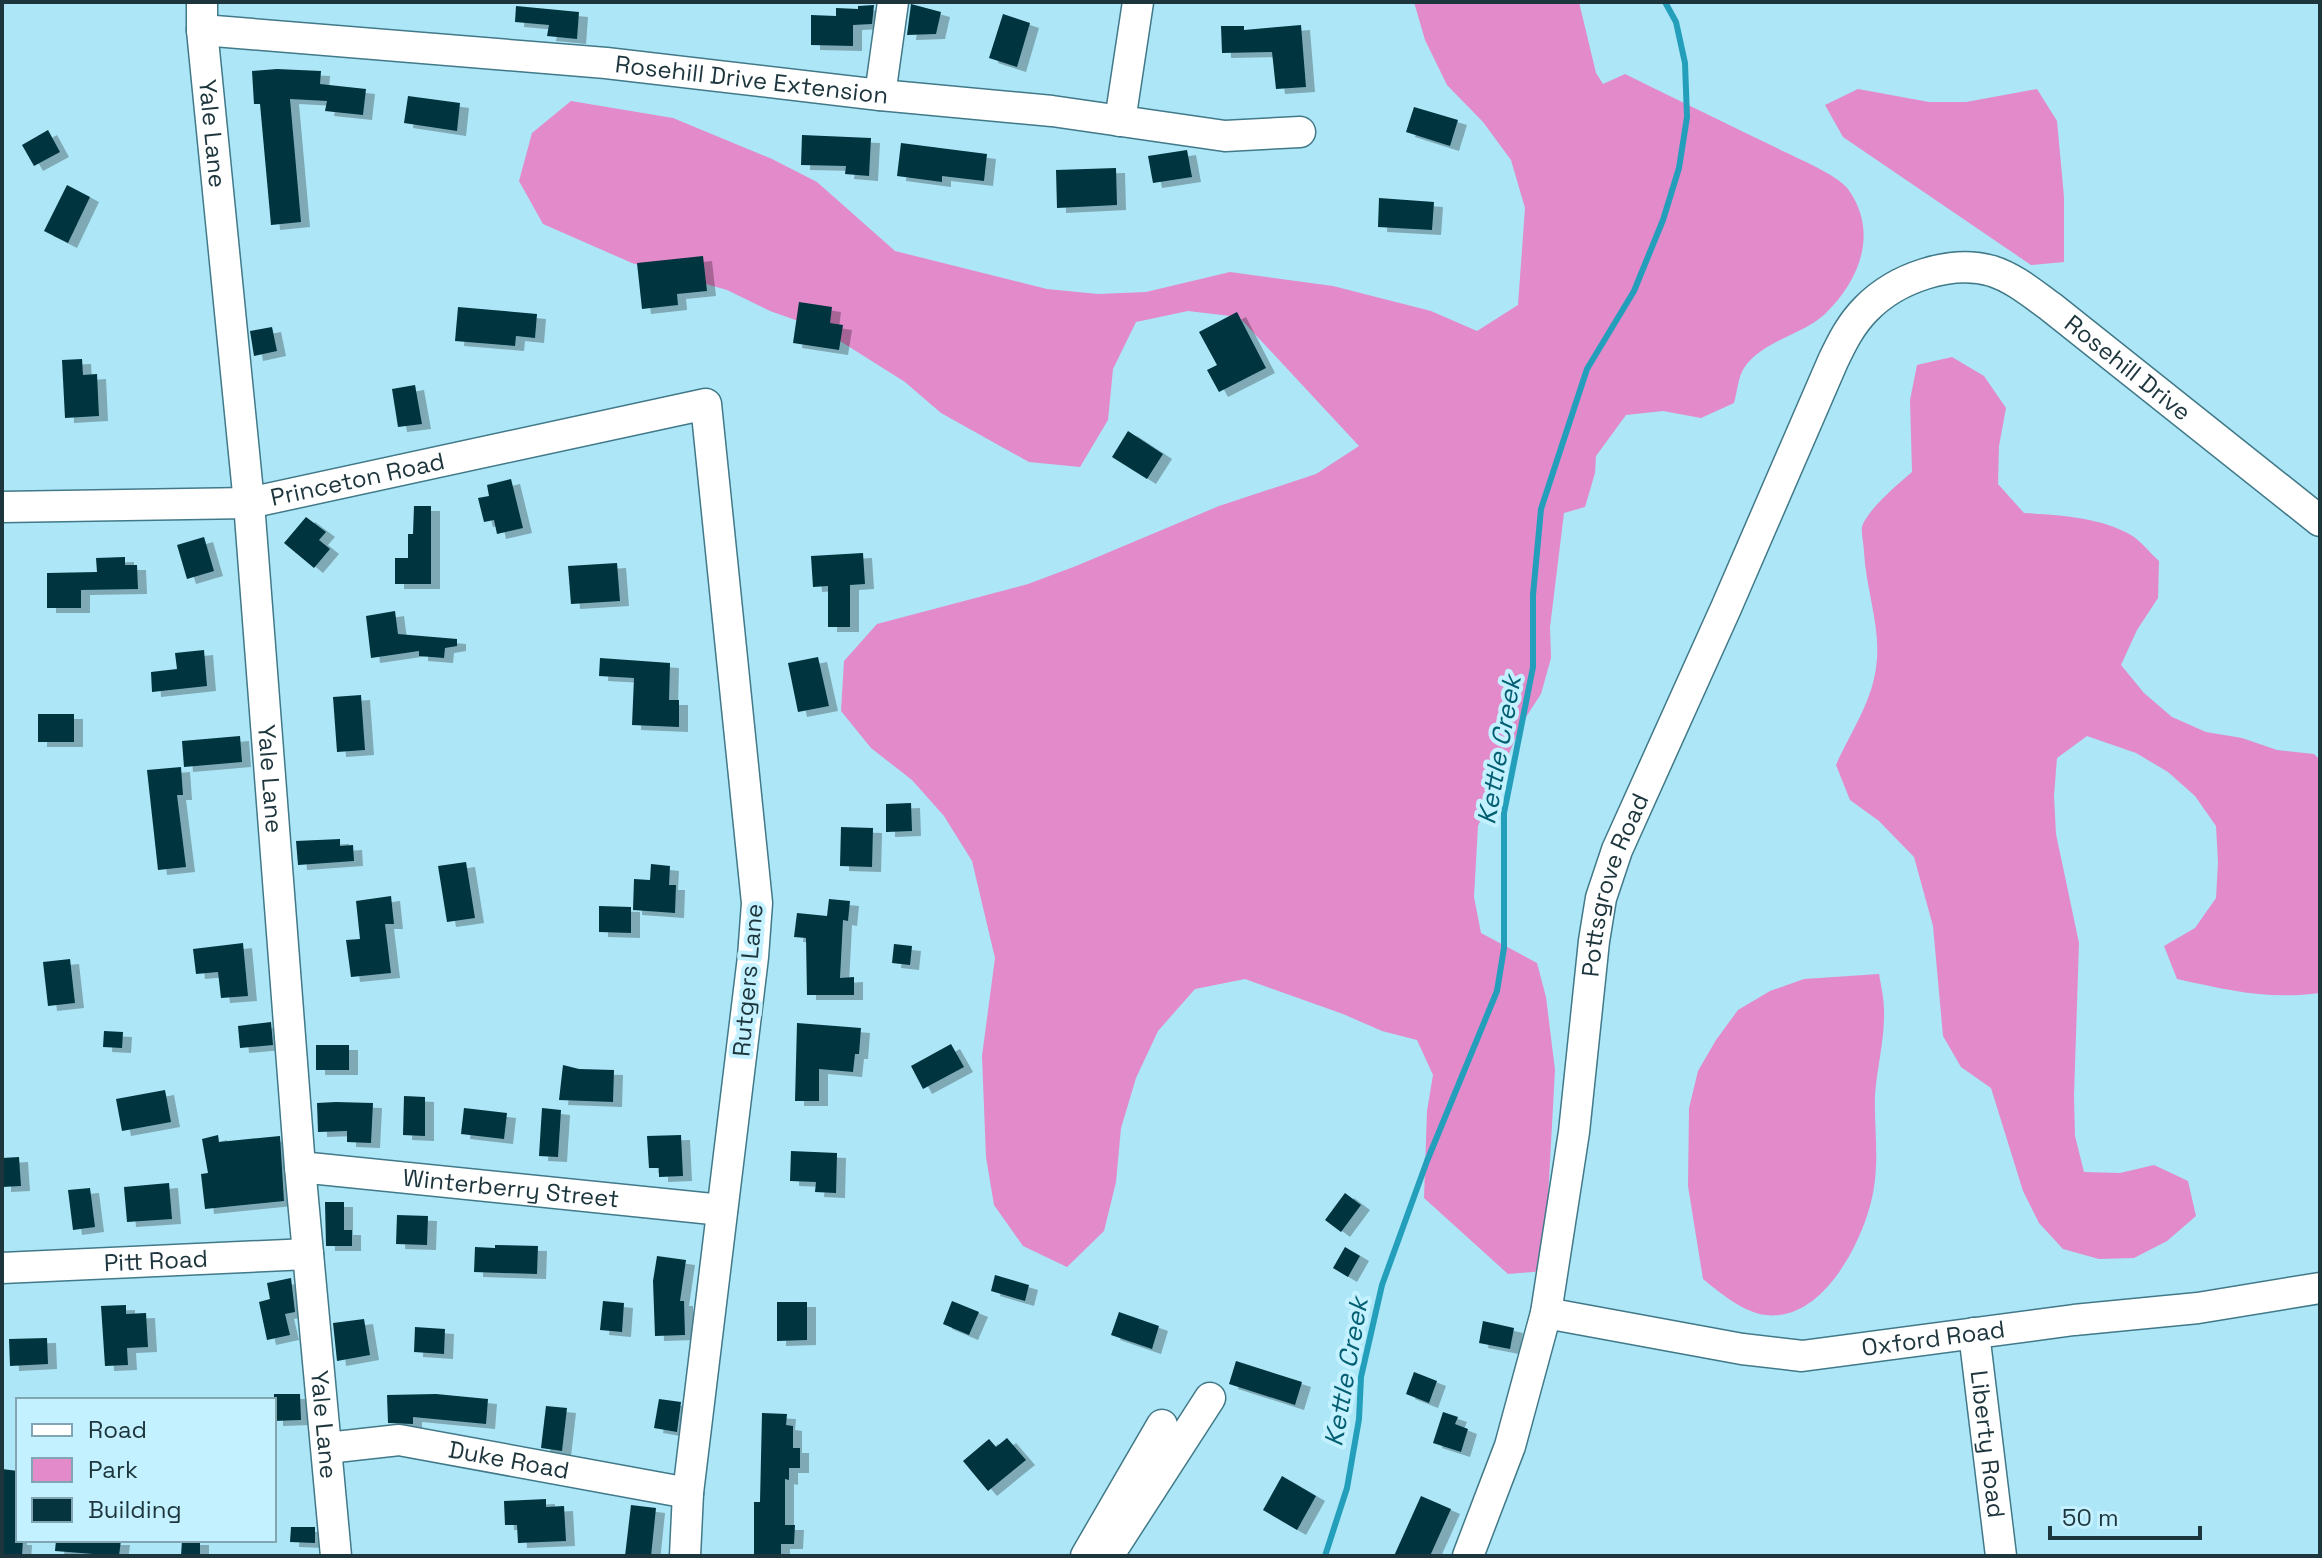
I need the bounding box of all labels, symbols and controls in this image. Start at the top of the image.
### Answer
street label: Rosehill Drive Extension [614,48,890,111]
street label: Yale Lane [192,78,234,189]
street label: Rosehill Drive [2058,308,2197,427]
street label: Princeton Road [267,445,447,513]
water label: Kettle Creek [1469,670,1529,827]
street label: Yale Lane [251,723,290,834]
street label: Pottsgrove Road [1574,788,1655,978]
street label: Rutgers Lane [725,902,770,1058]
street label: Winterberry Street [401,1162,621,1214]
street label: Pitt Road [103,1243,209,1278]
water label: Kettle Creek [1316,1292,1376,1449]
street label: Oxford Road [1859,1313,2007,1363]
street label: Liberty Road [1964,1368,2012,1520]
street label: Yale Lane [304,1369,345,1480]
legend [16,1398,276,1542]
text: Road [88,1414,147,1445]
street label: Duke Road [446,1433,572,1486]
text: Park [88,1454,138,1485]
scale bar [2050,1490,2200,1540]
text: Building [88,1494,182,1525]
text: 50 m [2062,1502,2119,1533]

